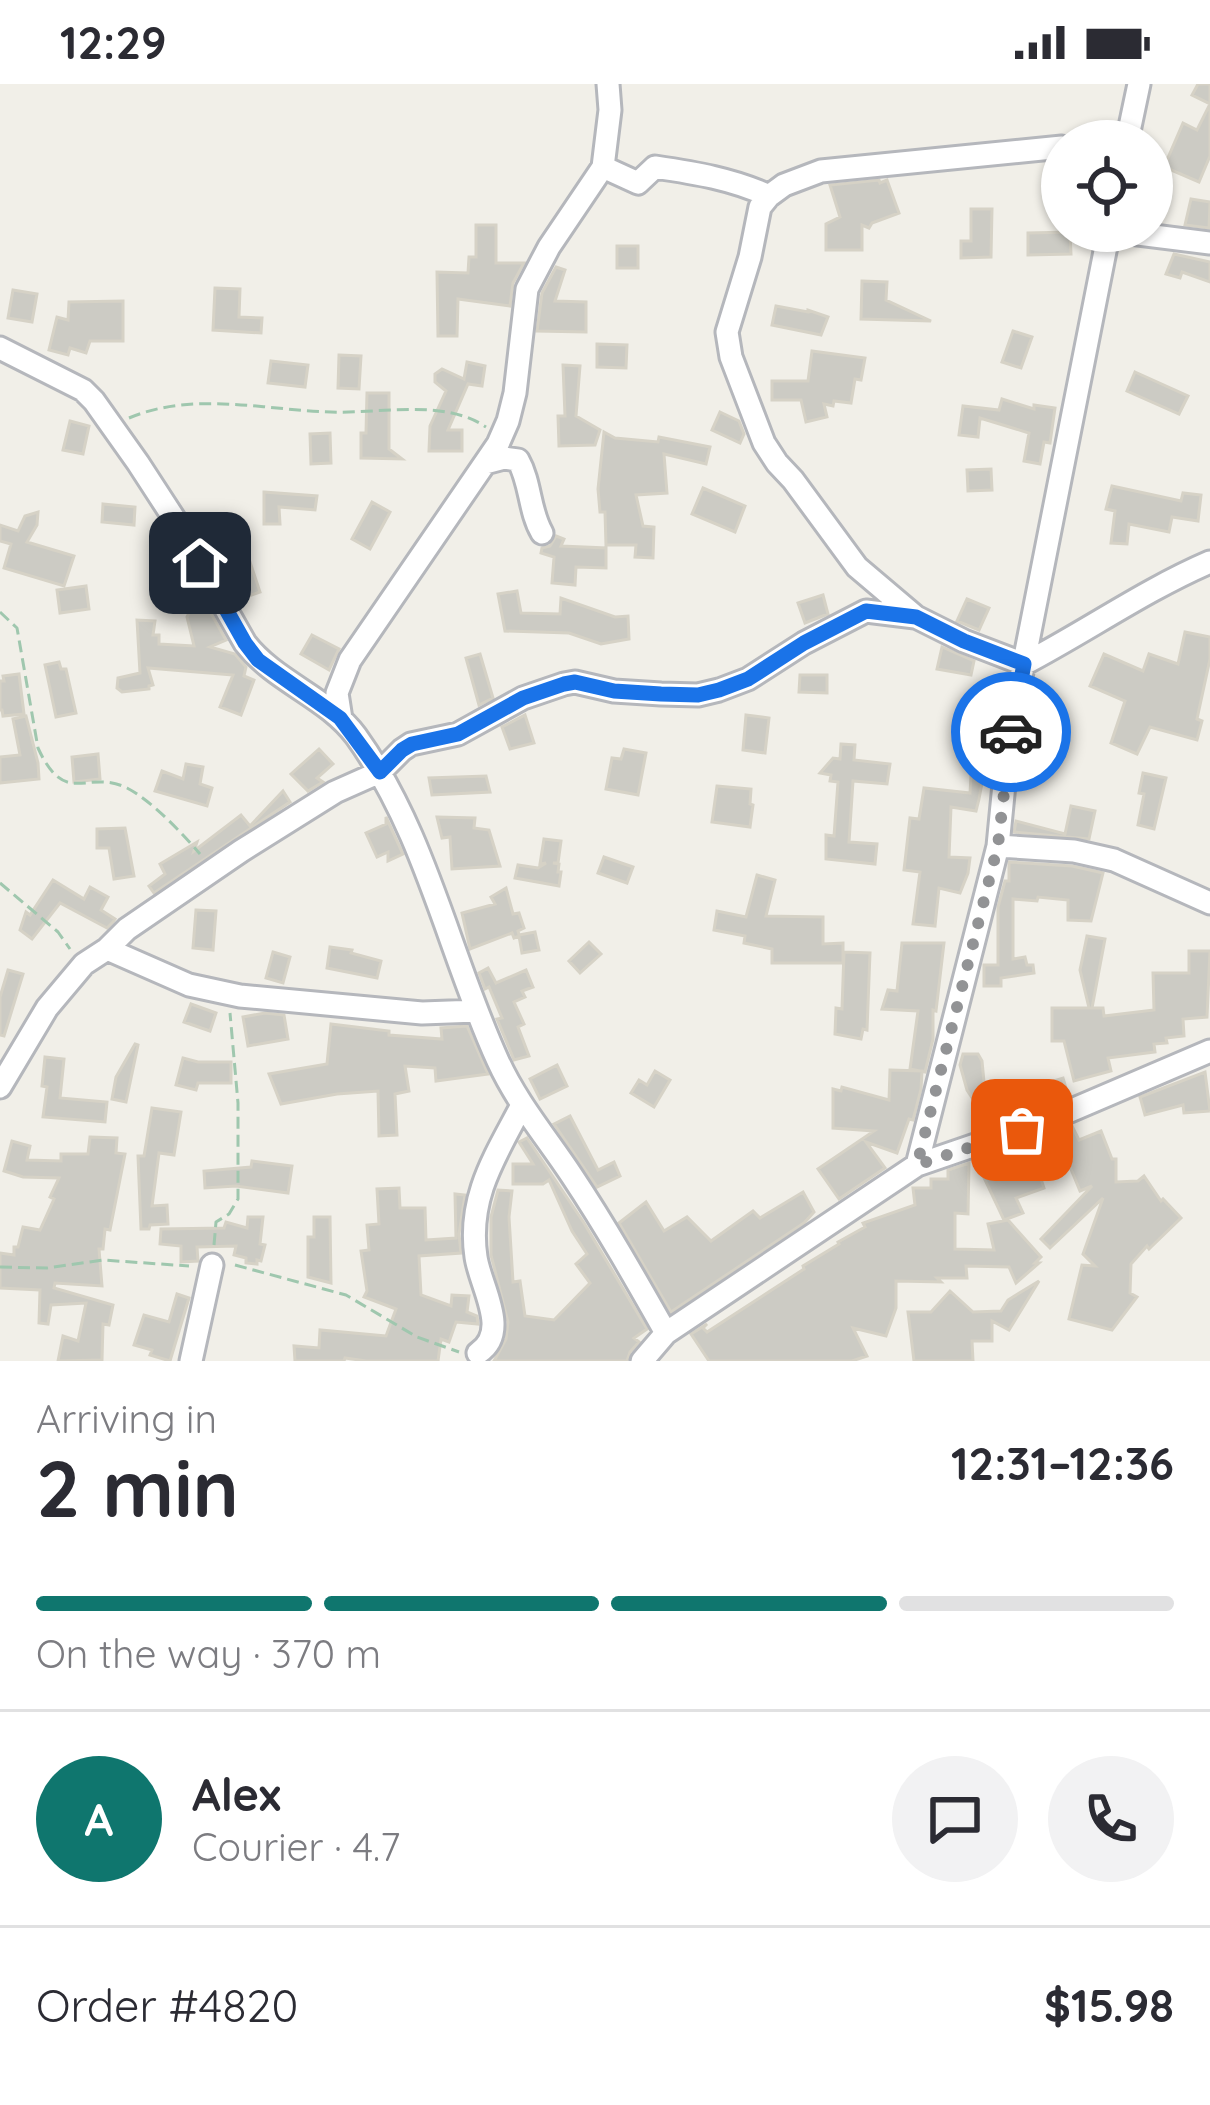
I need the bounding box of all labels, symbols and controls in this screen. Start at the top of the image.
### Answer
text: 12:29 [60,14,167,70]
map controls [1041,120,1173,252]
button: locate [1041,120,1173,252]
pin [149,512,251,614]
icon: home [167,530,233,596]
courier [951,672,1071,792]
icon: car [978,699,1044,765]
pin [971,1079,1073,1181]
icon: bag [989,1097,1055,1163]
text: Arriving in [36,1394,217,1443]
text: 12:31–12:36 [951,1435,1174,1491]
text: 2 min [36,1439,239,1537]
text: On the way · 370 m [36,1629,381,1678]
button: chat [892,1756,1018,1882]
button: phone [1048,1756,1174,1882]
text: Alex [192,1766,281,1822]
text: A [85,1791,113,1847]
text: Courier · 4.7 [192,1822,400,1871]
text: Order #4820 [36,1977,298,2033]
text: $15.98 [1044,1977,1174,2033]

